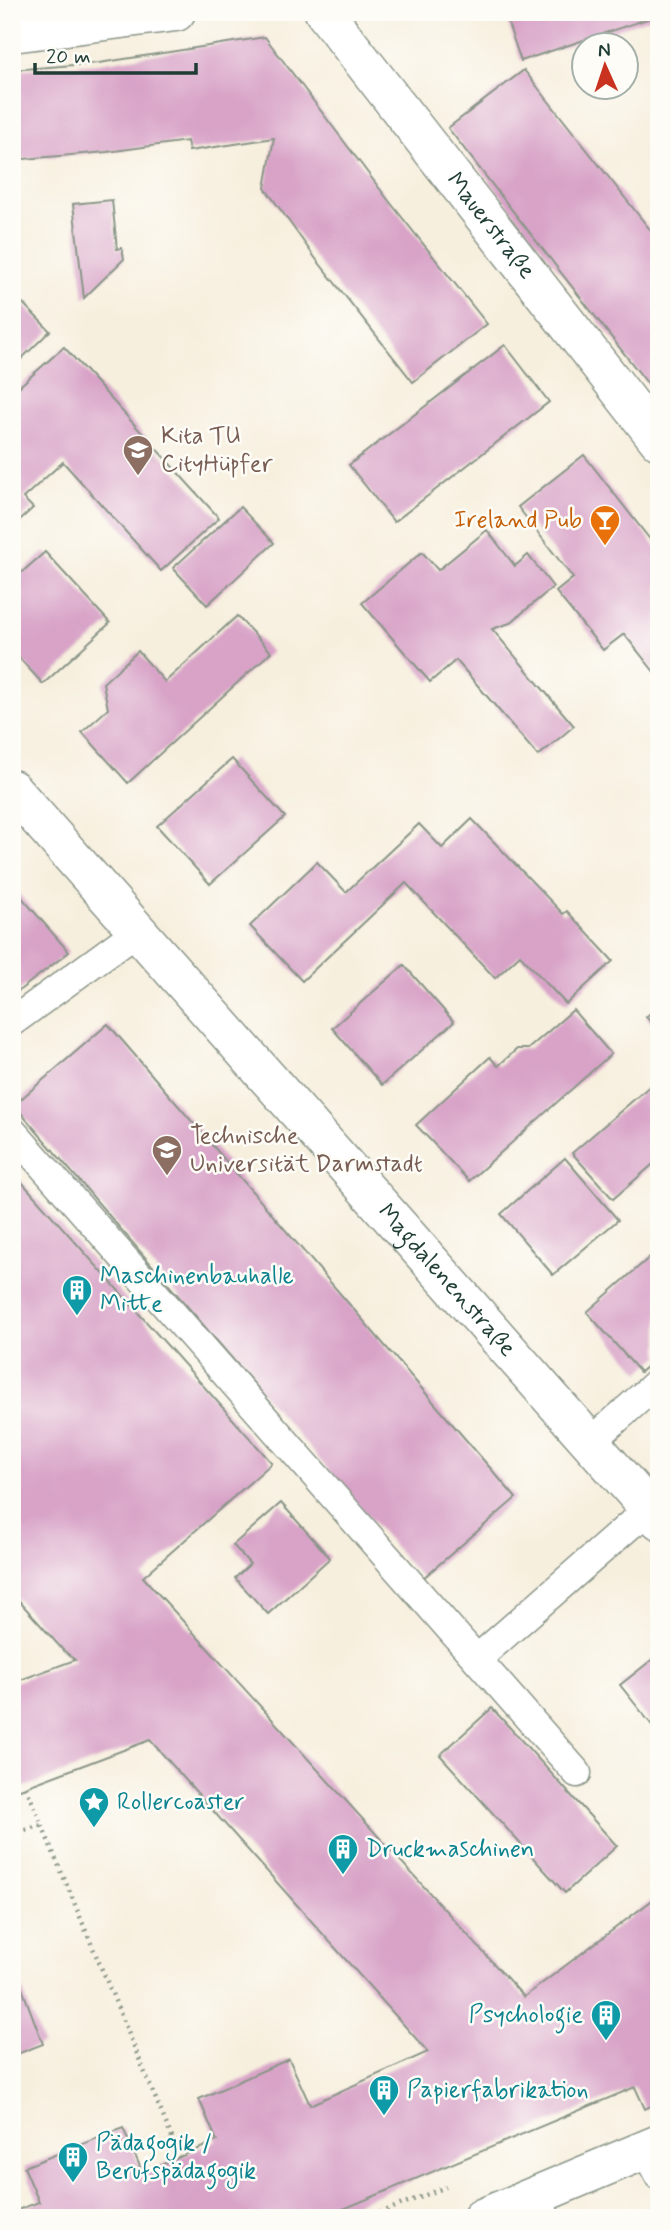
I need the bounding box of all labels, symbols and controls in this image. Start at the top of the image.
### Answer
scale bar [35,32,196,76]
north arrow [570,32,640,102]
text: N [597,38,611,63]
text: 20 m [46,43,91,71]
street label: Mauerstraße [439,166,542,285]
place label: Kita TU CityHüpfer [161,421,274,480]
school or university icon: Kita TU CityHüpfer [121,433,155,477]
bar icon: Ireland Pub [588,503,622,547]
place label: Ireland Pub [454,505,582,536]
place label: Technische Universität Darmstadt [190,1121,423,1180]
school or university icon: Technische Universität Darmstadt [150,1133,184,1177]
street label: Magdalenenstraße [371,1197,523,1363]
place label: Maschinenbauhalle Mitte [100,1261,294,1320]
building icon: Maschinenbauhalle Mitte [60,1273,94,1317]
place icon: Rollercoaster [77,1785,111,1829]
place label: Rollercoaster [117,1787,245,1818]
building icon: Druckmaschinen [326,1832,360,1876]
place label: Druckmaschinen [366,1834,534,1865]
building icon: Psychologie [589,1998,623,2042]
place label: Psychologie [469,2000,583,2034]
building icon: Papierfabrikation [367,2073,401,2117]
place label: Papierfabrikation [407,2075,589,2106]
place label: Pädagogik / Berufspädagogik [96,2128,256,2190]
building icon: Pädagogik / Berufspädagogik [56,2140,90,2184]

